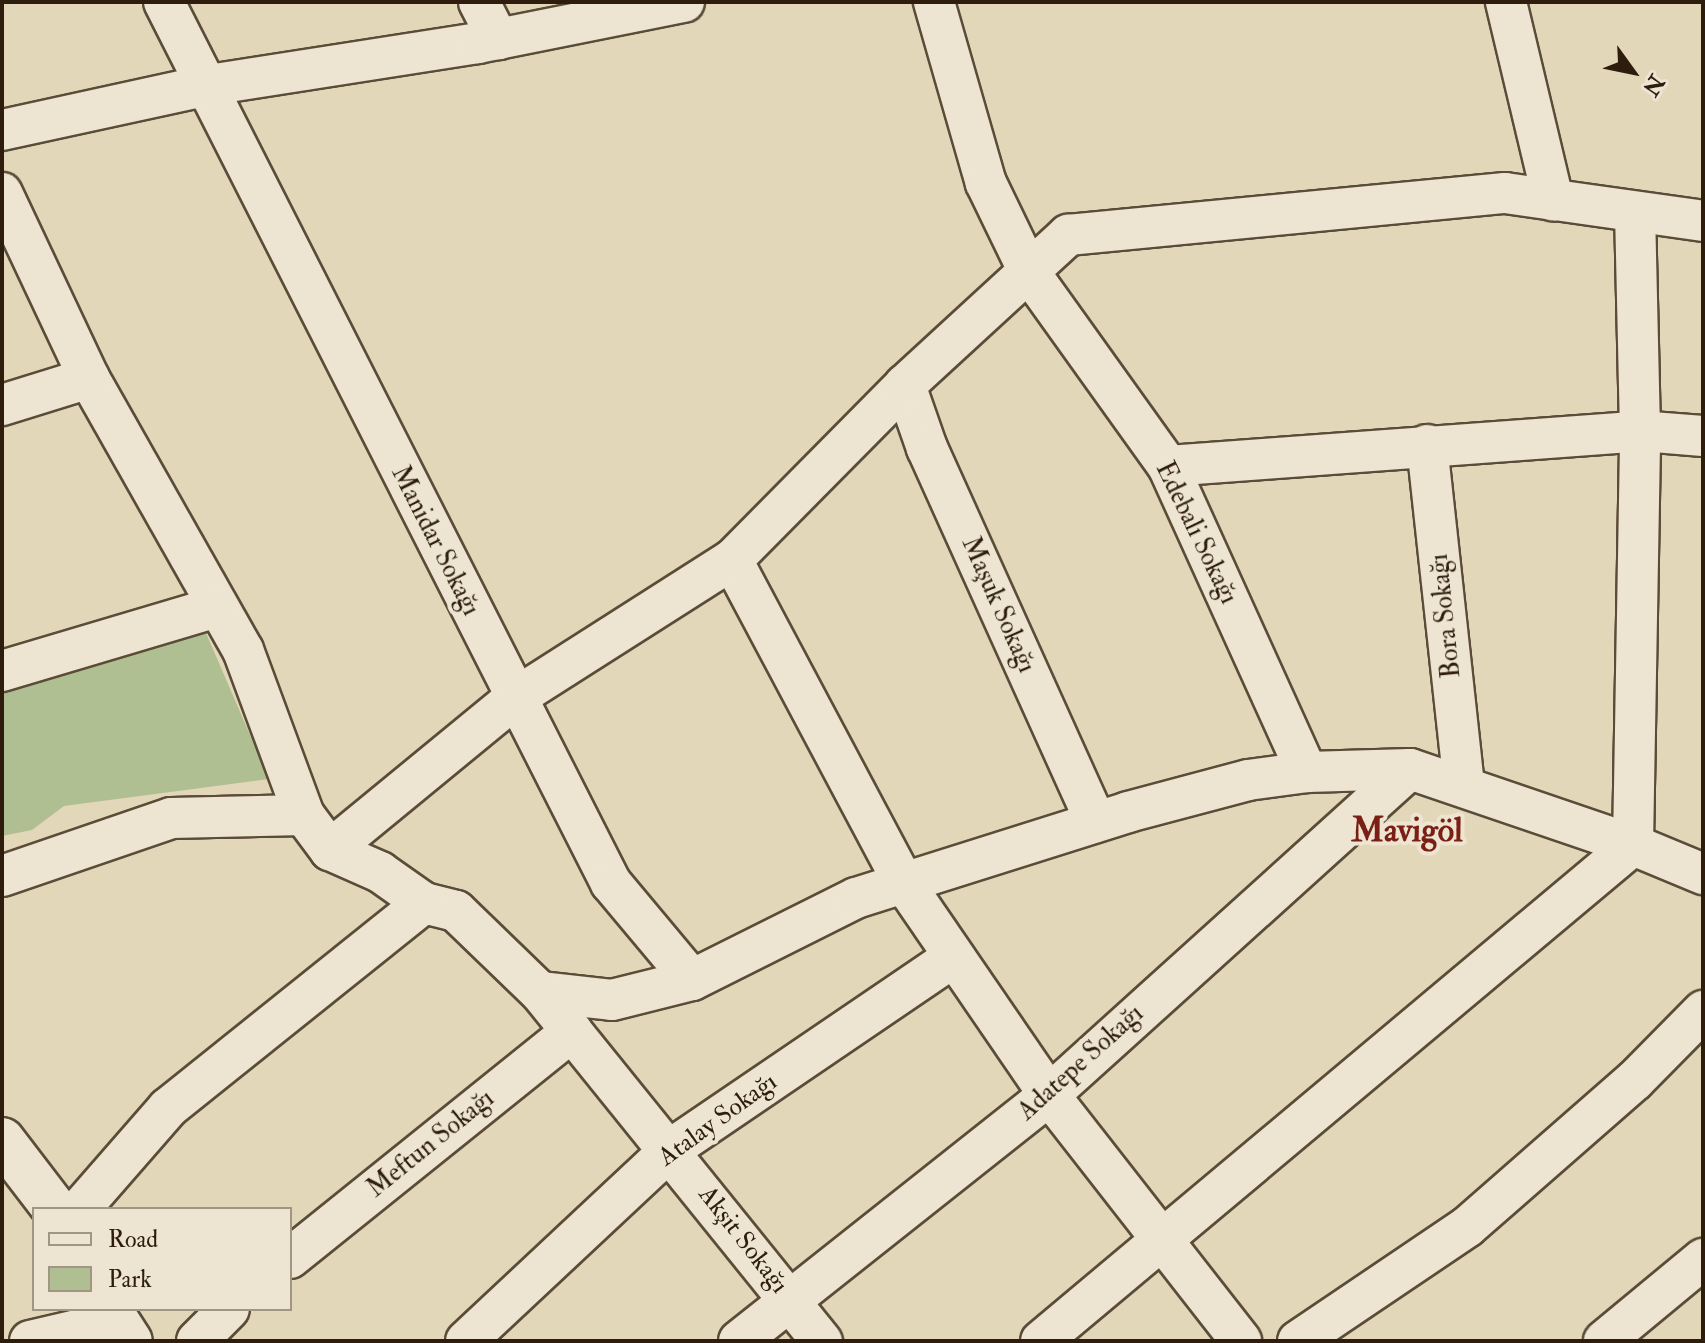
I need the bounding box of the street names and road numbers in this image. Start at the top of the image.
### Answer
street label: Edebali Sokağı [1148,457,1244,609]
street label: Manidar Sokağı [384,461,486,621]
street label: Maşuk Sokağı [954,532,1042,678]
street label: Bora Sokağı [1424,552,1468,680]
street label: Adatepe Sokağı [1012,998,1150,1128]
street label: Atalay Sokağı [653,1066,783,1174]
street label: Meftun Sokağı [361,1083,501,1205]
street label: Akşit Sokağı [691,1180,795,1300]

